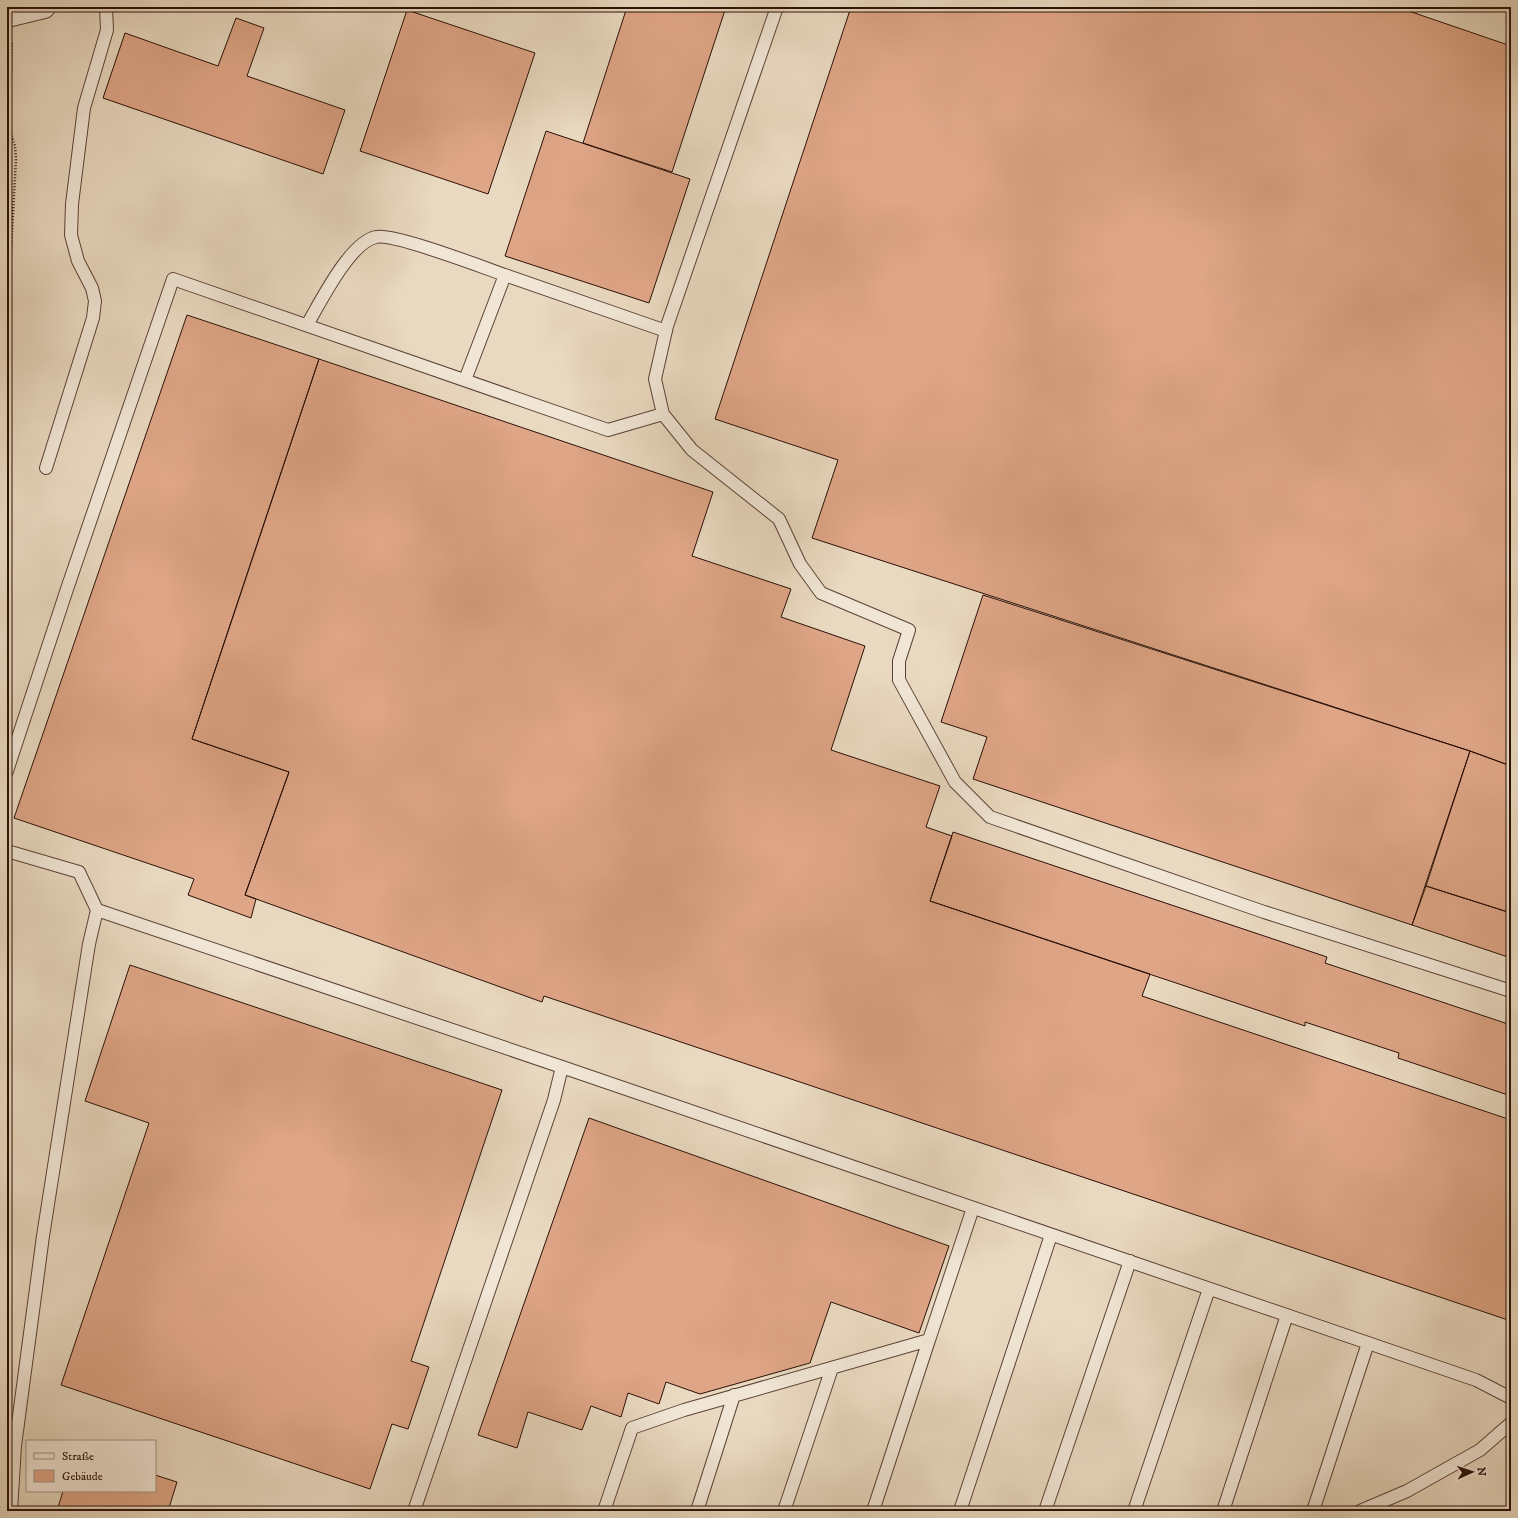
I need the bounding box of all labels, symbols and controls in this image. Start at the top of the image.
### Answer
legend [26,1440,156,1492]
text: Straße [62,1449,94,1464]
north arrow [1452,1452,1492,1492]
text: N [1474,1467,1488,1476]
text: Gebäude [62,1469,103,1484]

